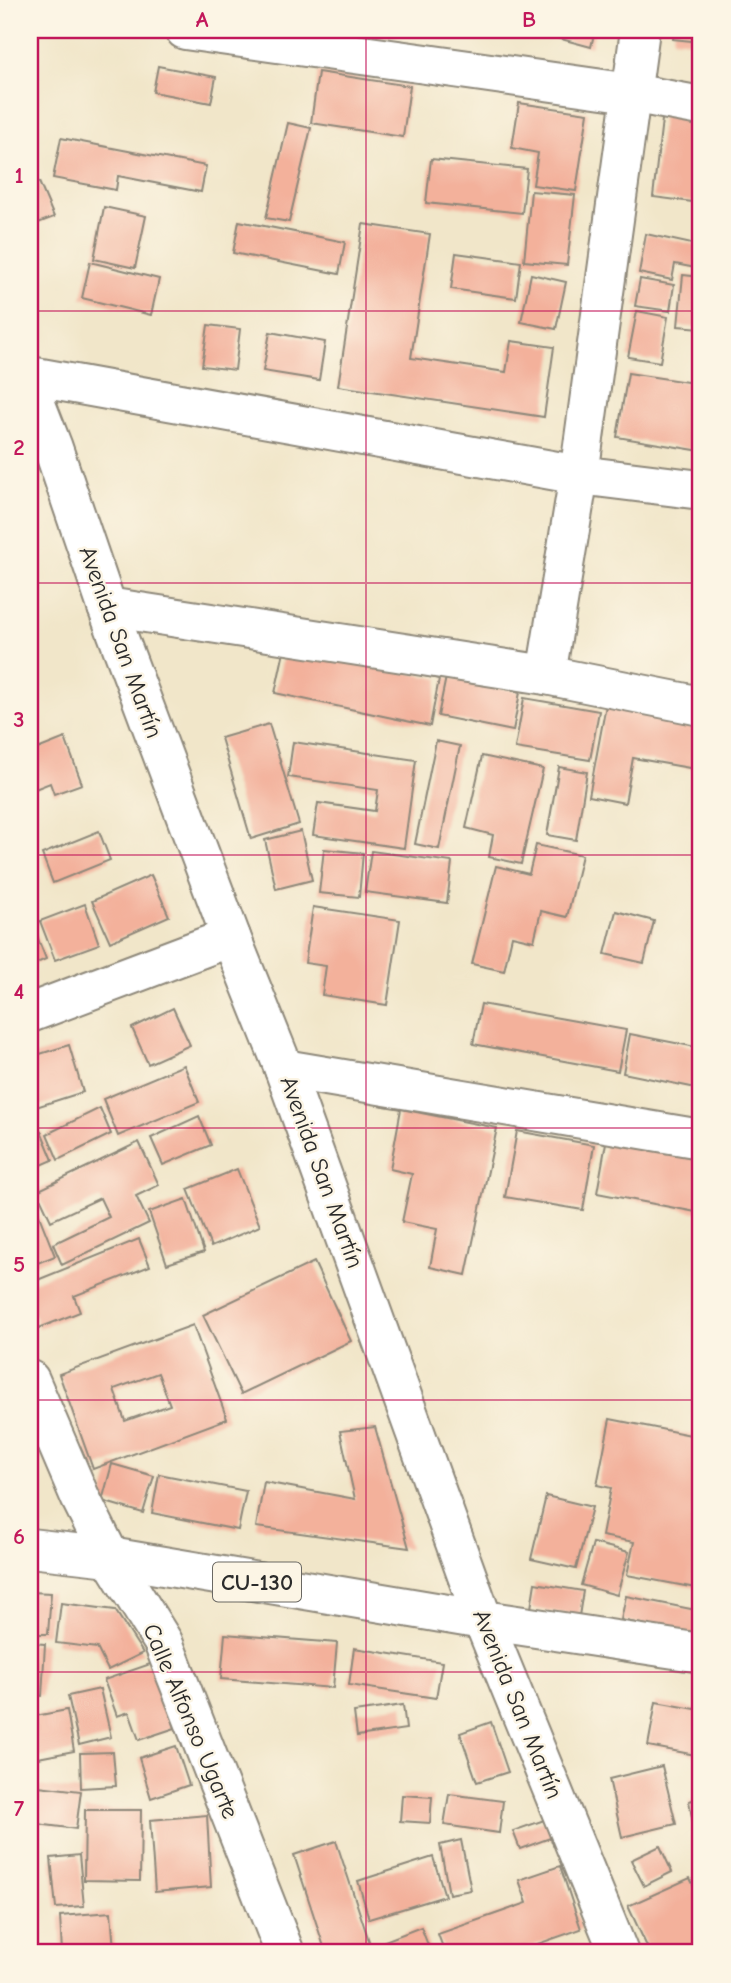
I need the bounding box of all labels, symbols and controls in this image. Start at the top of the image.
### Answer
text: A [196,6,209,33]
text: B [522,6,536,33]
text: 1 [14,162,24,189]
text: 2 [13,434,25,461]
street label: Avenida San Martín [73,542,169,742]
text: 3 [13,706,25,733]
text: 4 [14,978,25,1005]
street label: Avenida San Martín [274,1072,370,1272]
text: 5 [13,1251,25,1278]
text: 6 [13,1523,25,1550]
road number: CU-130 [213,1562,301,1602]
street label: Avenida San Martín [467,1605,569,1803]
street label: Calle Alfonso Ugarte [137,1619,245,1823]
text: 7 [14,1795,25,1822]

